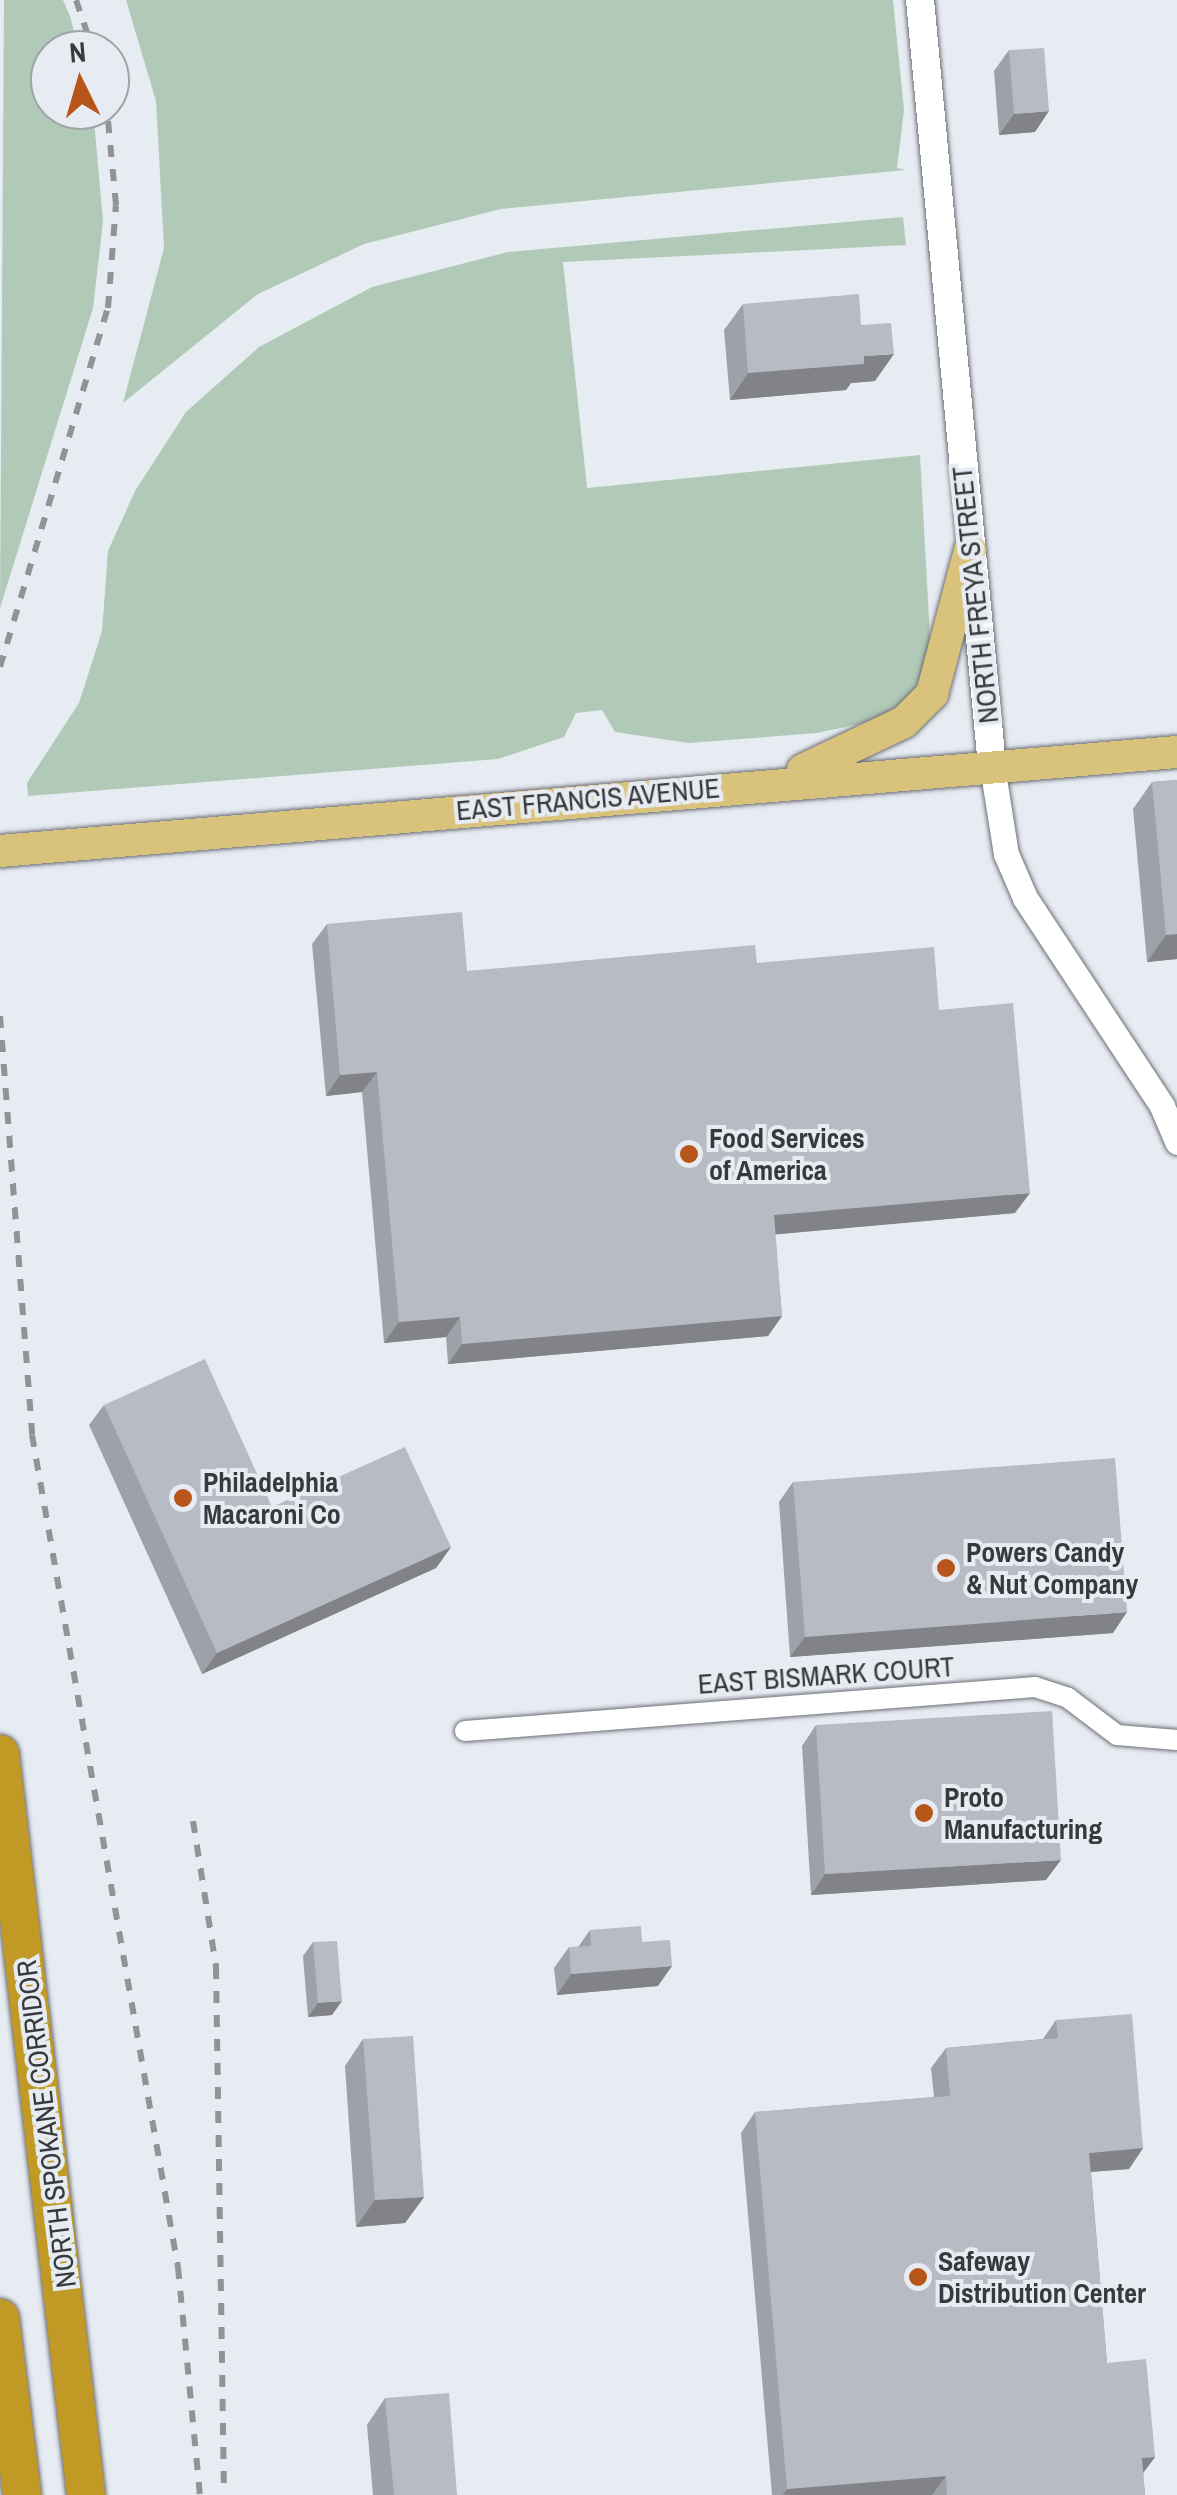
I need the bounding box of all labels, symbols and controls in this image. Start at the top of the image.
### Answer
north arrow [30,30,130,130]
text: N [68,32,87,72]
street label: NORTH FREYA STREET [945,464,1005,726]
street label: EAST FRANCIS AVENUE [454,771,722,827]
place label: Food Services of America [709,1121,865,1187]
marker: Food Services of America [678,1143,700,1165]
place label: Philadelphia Macaroni Co [203,1465,341,1531]
marker: Philadelphia Macaroni Co [172,1487,194,1509]
place label: Powers Candy & Nut Company [966,1535,1138,1601]
marker: Powers Candy & Nut Company [935,1557,957,1579]
street label: EAST BISMARK COURT [696,1649,956,1701]
place label: Proto Manufacturing [944,1780,1102,1846]
marker: Proto Manufacturing [913,1802,935,1824]
street label: NORTH SPOKANE CORRIDOR [9,1958,83,2290]
place label: Safeway Distribution Center [938,2244,1146,2310]
marker: Safeway Distribution Center [907,2266,929,2288]

